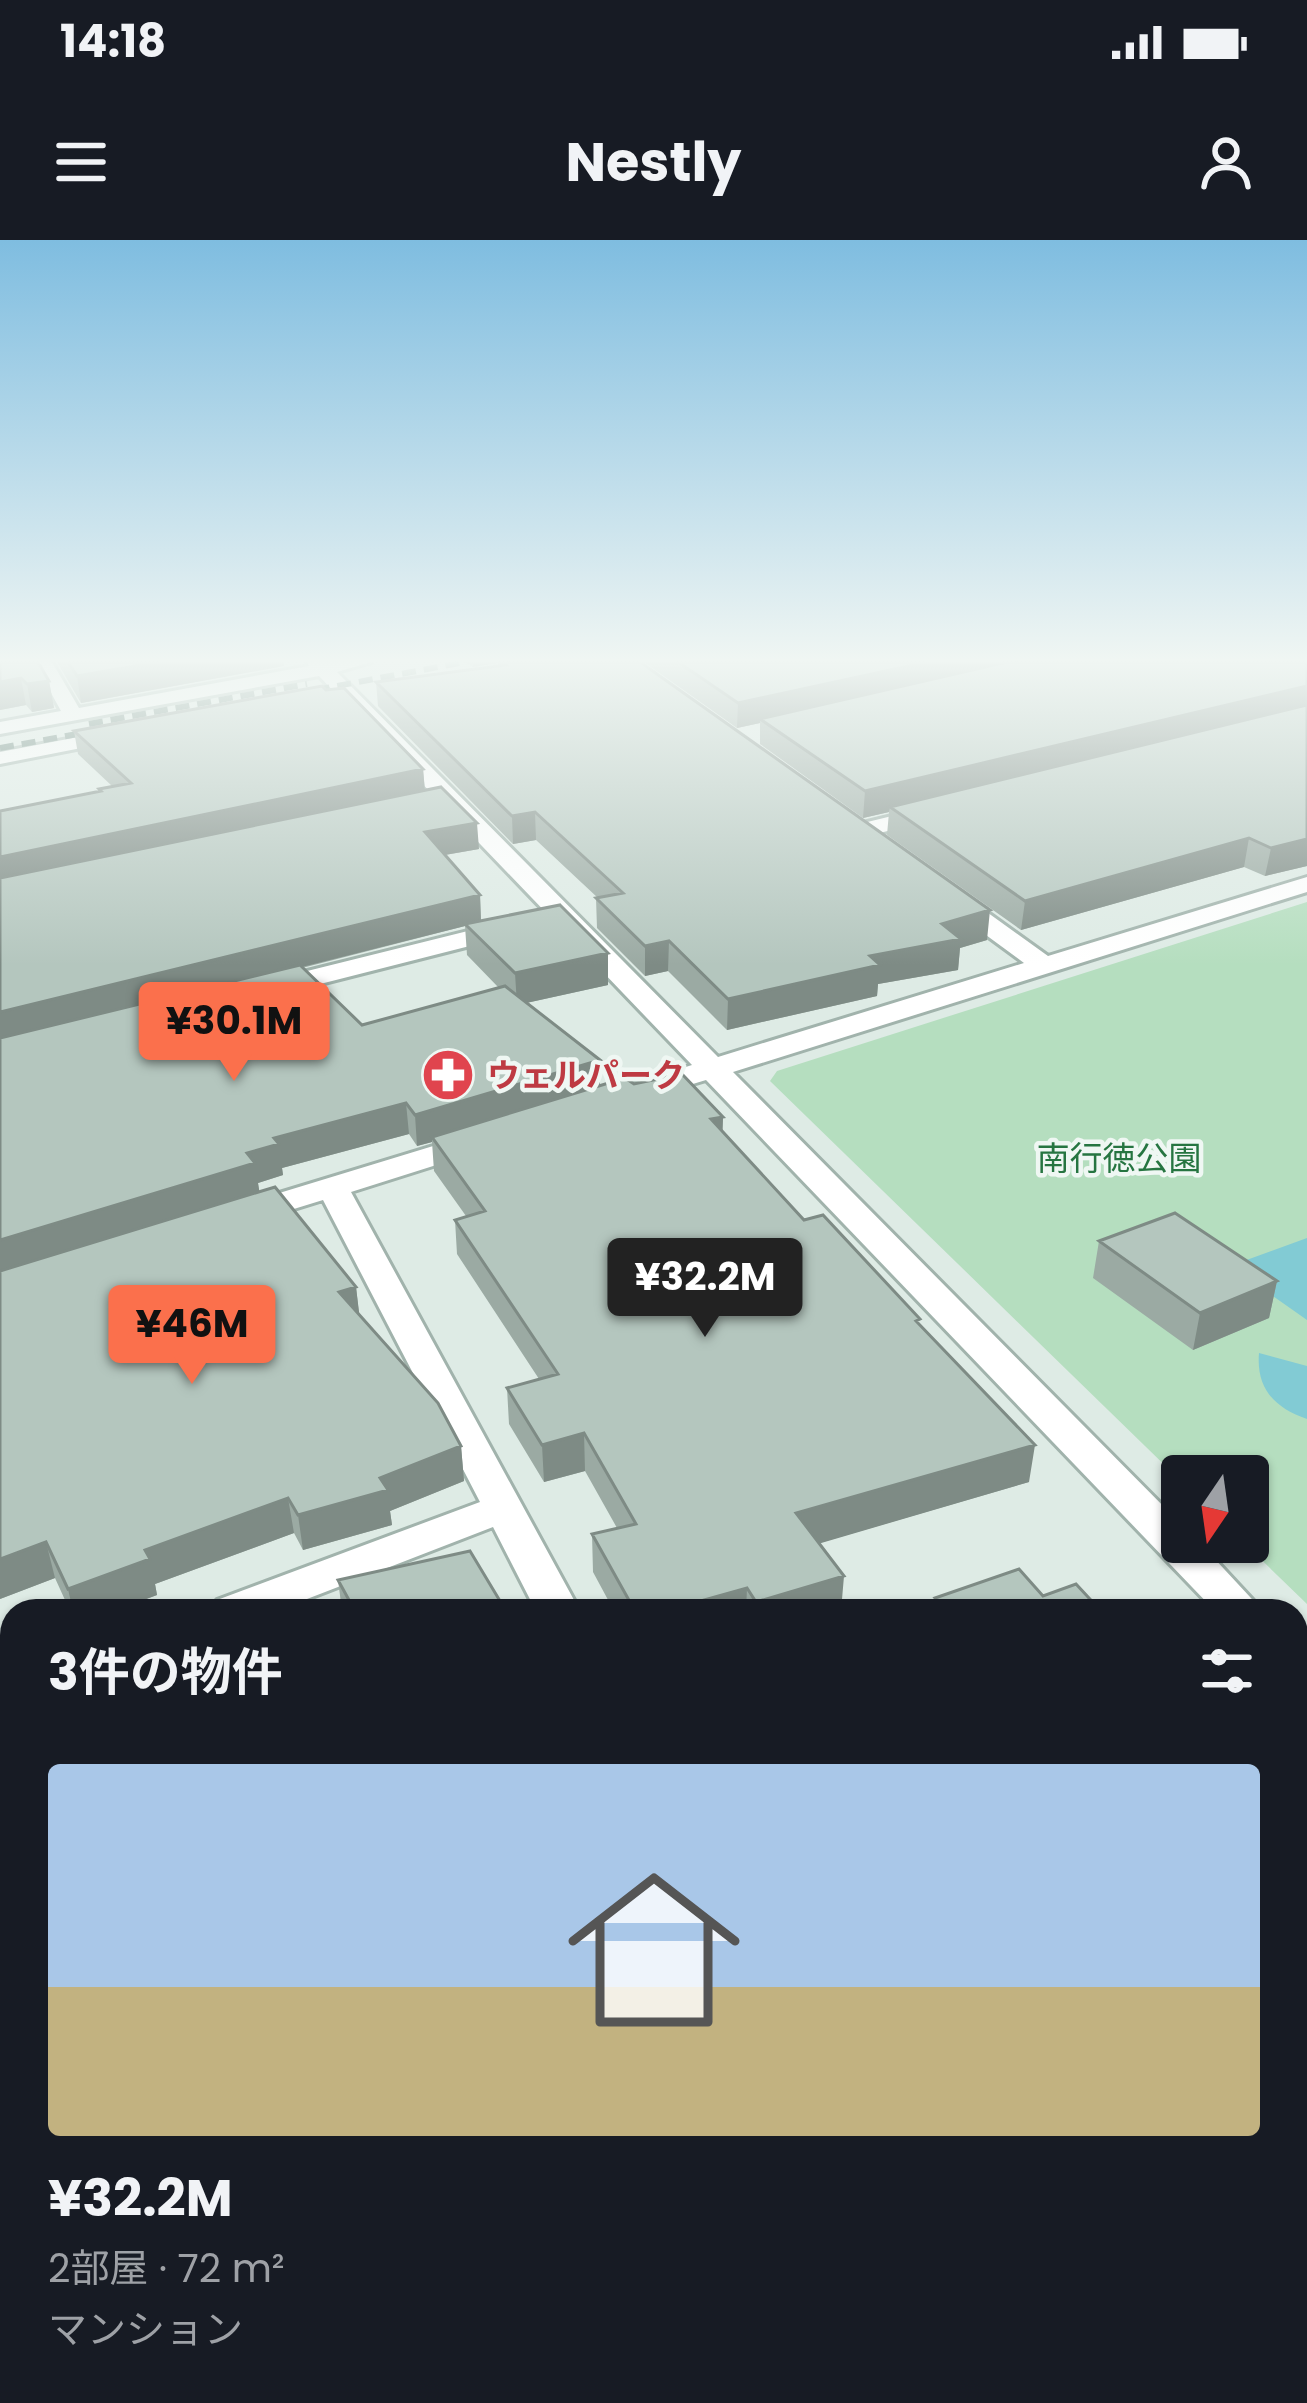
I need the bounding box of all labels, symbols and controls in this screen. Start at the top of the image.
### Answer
text: 14:18 [60,10,166,73]
text: Nestly [566,124,742,200]
icon: menu [48,129,114,195]
icon: person [1193,129,1259,195]
pin: ¥30.1M [136,982,332,1084]
text: ¥30.1M [166,993,302,1048]
pharmacy icon: ウェルパーク [420,1047,476,1103]
place label: ウェルパーク [487,1052,685,1099]
park label: 南行徳公園 [1037,1135,1202,1182]
pin: ¥32.2M [607,1238,803,1340]
text: ¥32.2M [634,1249,776,1304]
pin: ¥46M [121,1285,263,1387]
text: ¥46M [135,1296,249,1351]
north arrow [1161,1455,1269,1563]
map controls [1161,1455,1269,1563]
text: 3件の物件 [48,1636,283,1708]
icon: filters [1194,1638,1260,1704]
icon: home [546,1842,762,2058]
text: ¥32.2M [48,2162,233,2234]
text: 2部屋 · 72 m² [48,2241,285,2296]
text: マンション [48,2302,243,2357]

